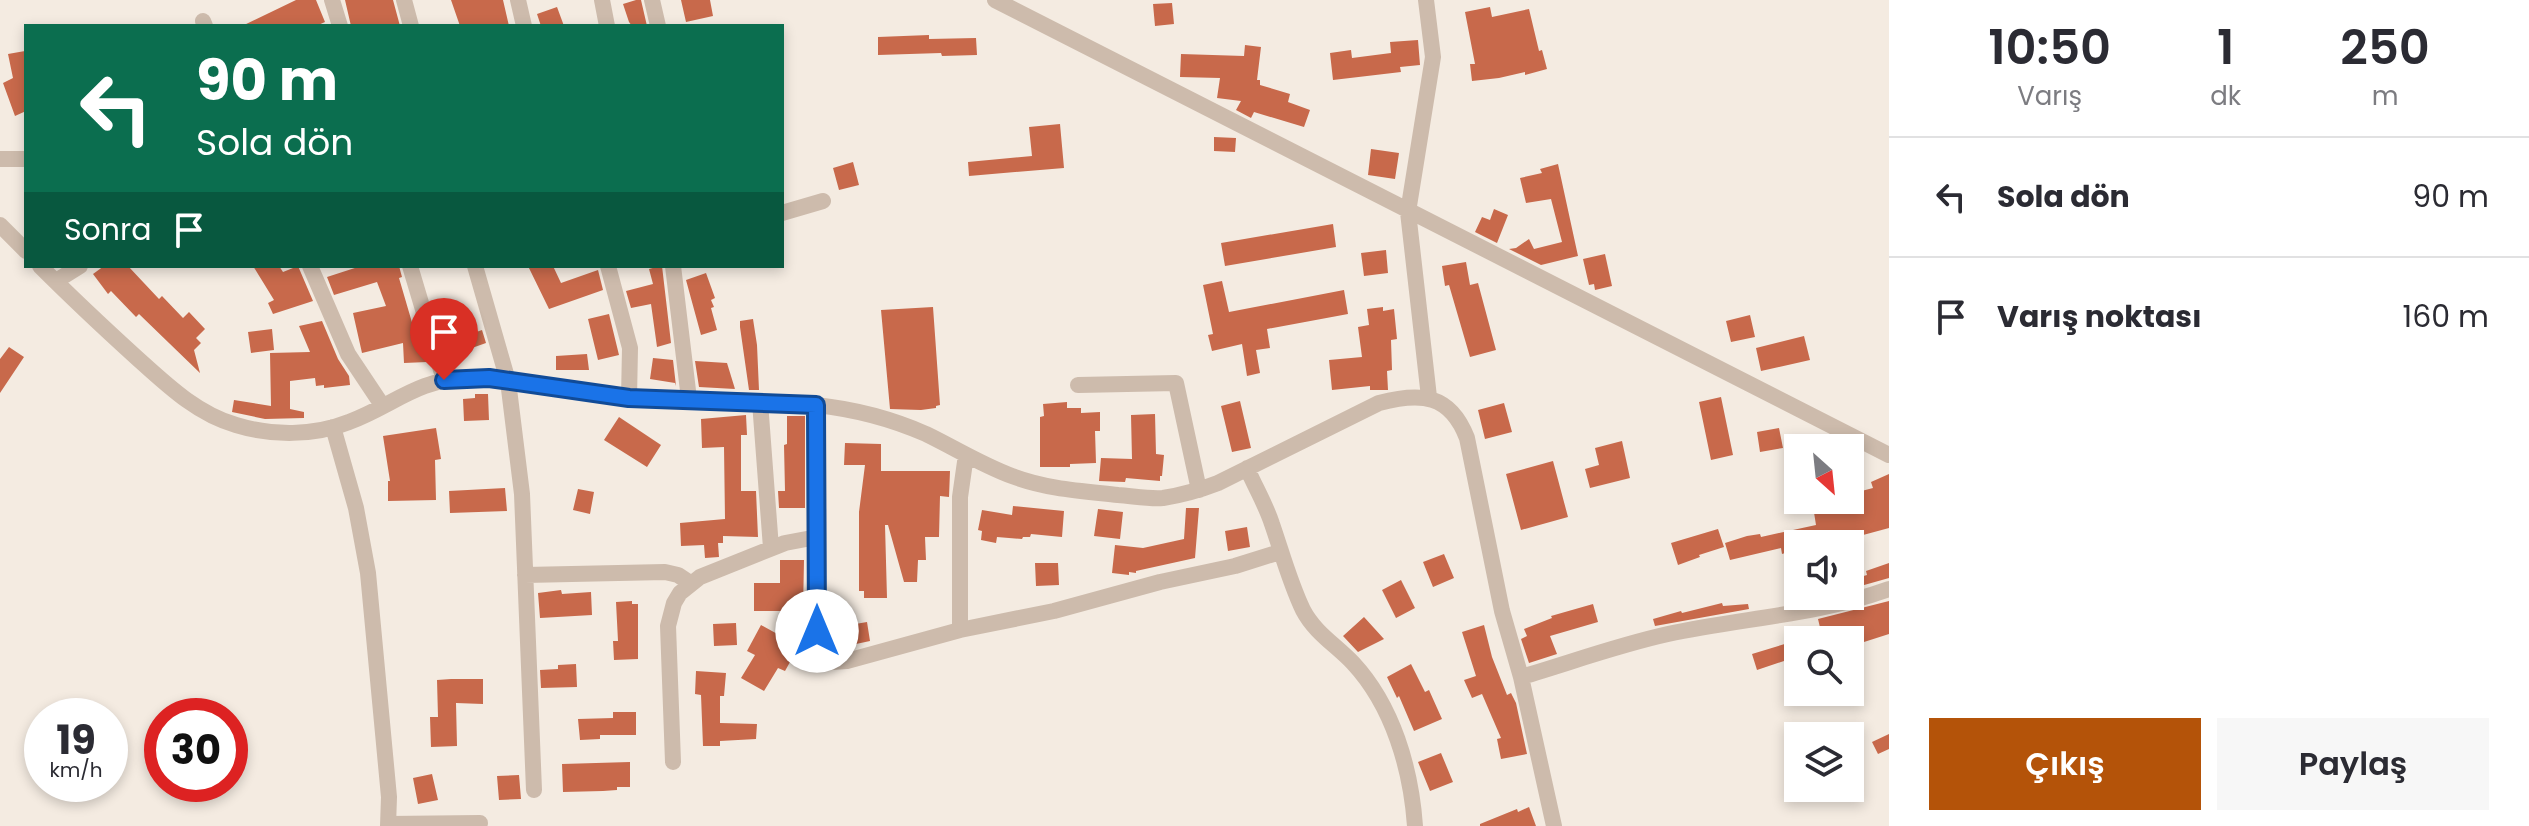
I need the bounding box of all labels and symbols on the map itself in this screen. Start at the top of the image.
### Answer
pin [410,298,478,380]
north arrow [1784,434,1864,514]
position arrow [775,589,859,673]
speed limit sign: 30 [144,698,248,802]

